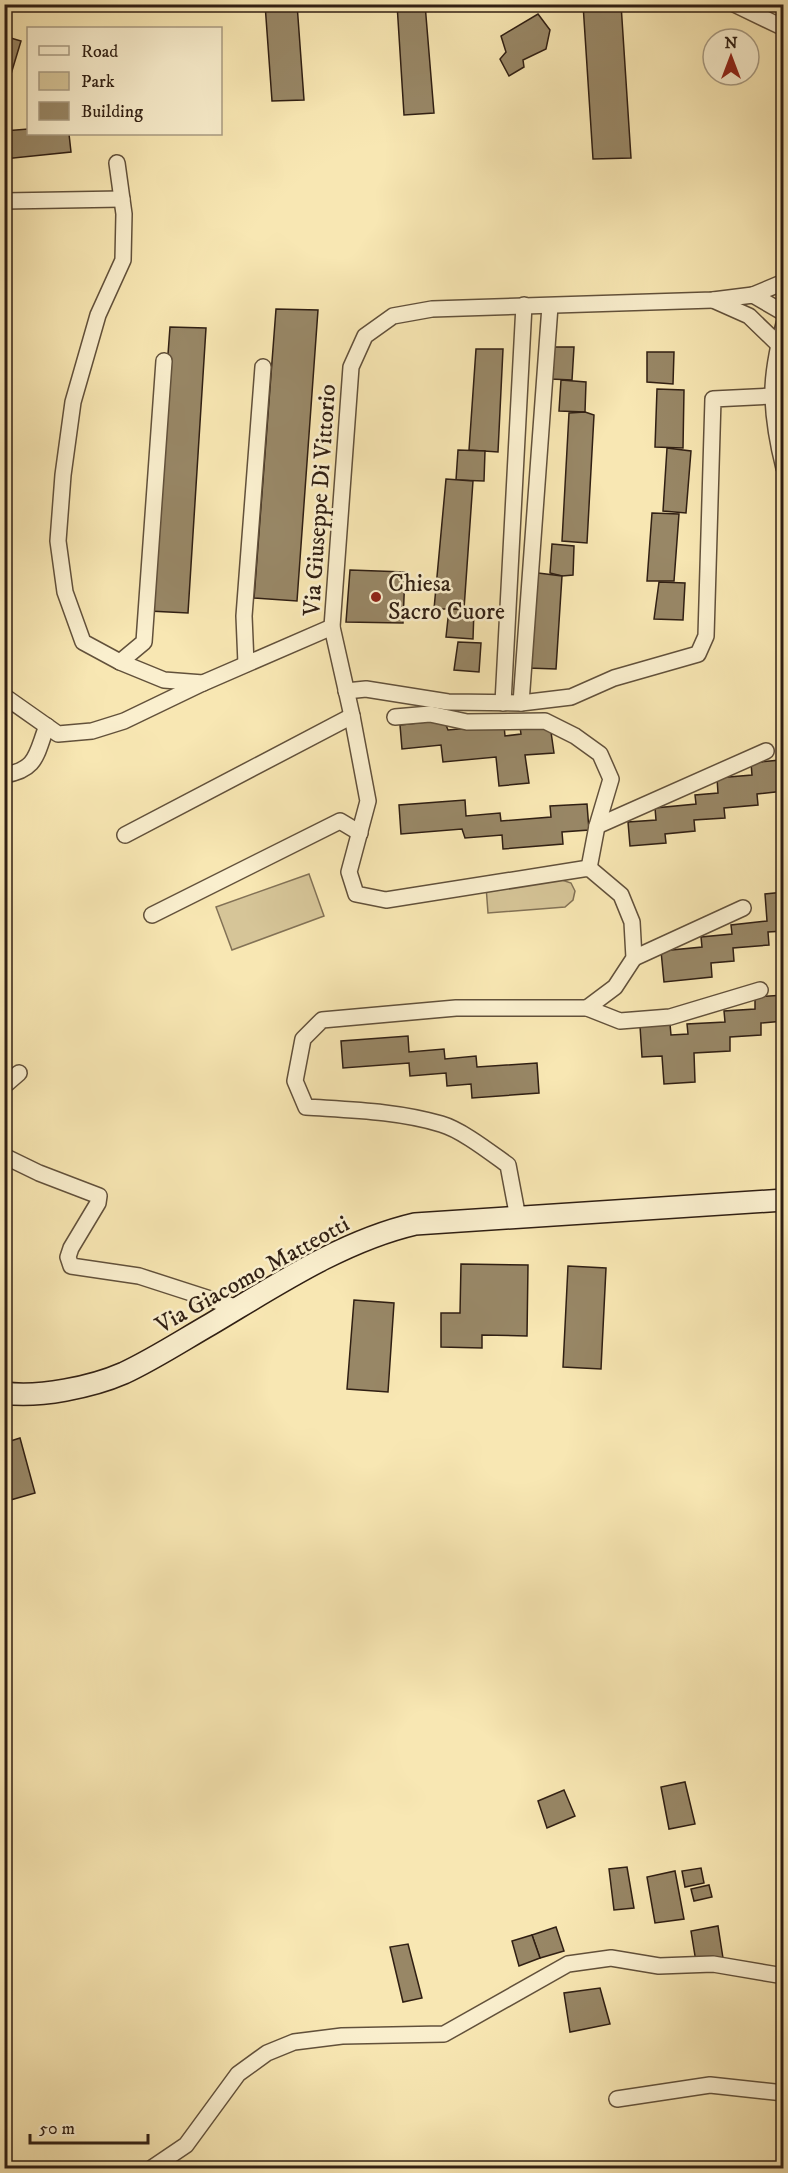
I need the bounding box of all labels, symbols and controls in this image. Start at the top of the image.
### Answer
legend [27,27,222,135]
north arrow [701,27,761,87]
text: N [724,33,738,53]
text: Road [81,41,118,63]
text: Park [81,71,115,93]
text: Building [81,101,143,123]
street label: Via Giuseppe Di Vittorio [297,383,343,618]
place label: Chiesa Sacro Cuore [388,569,505,627]
marker: Chiesa Sacro Cuore [369,590,383,604]
street label: Via Giacomo Matteotti [149,1209,355,1341]
scale bar [30,2107,148,2145]
text: 50 m [39,2118,75,2140]

